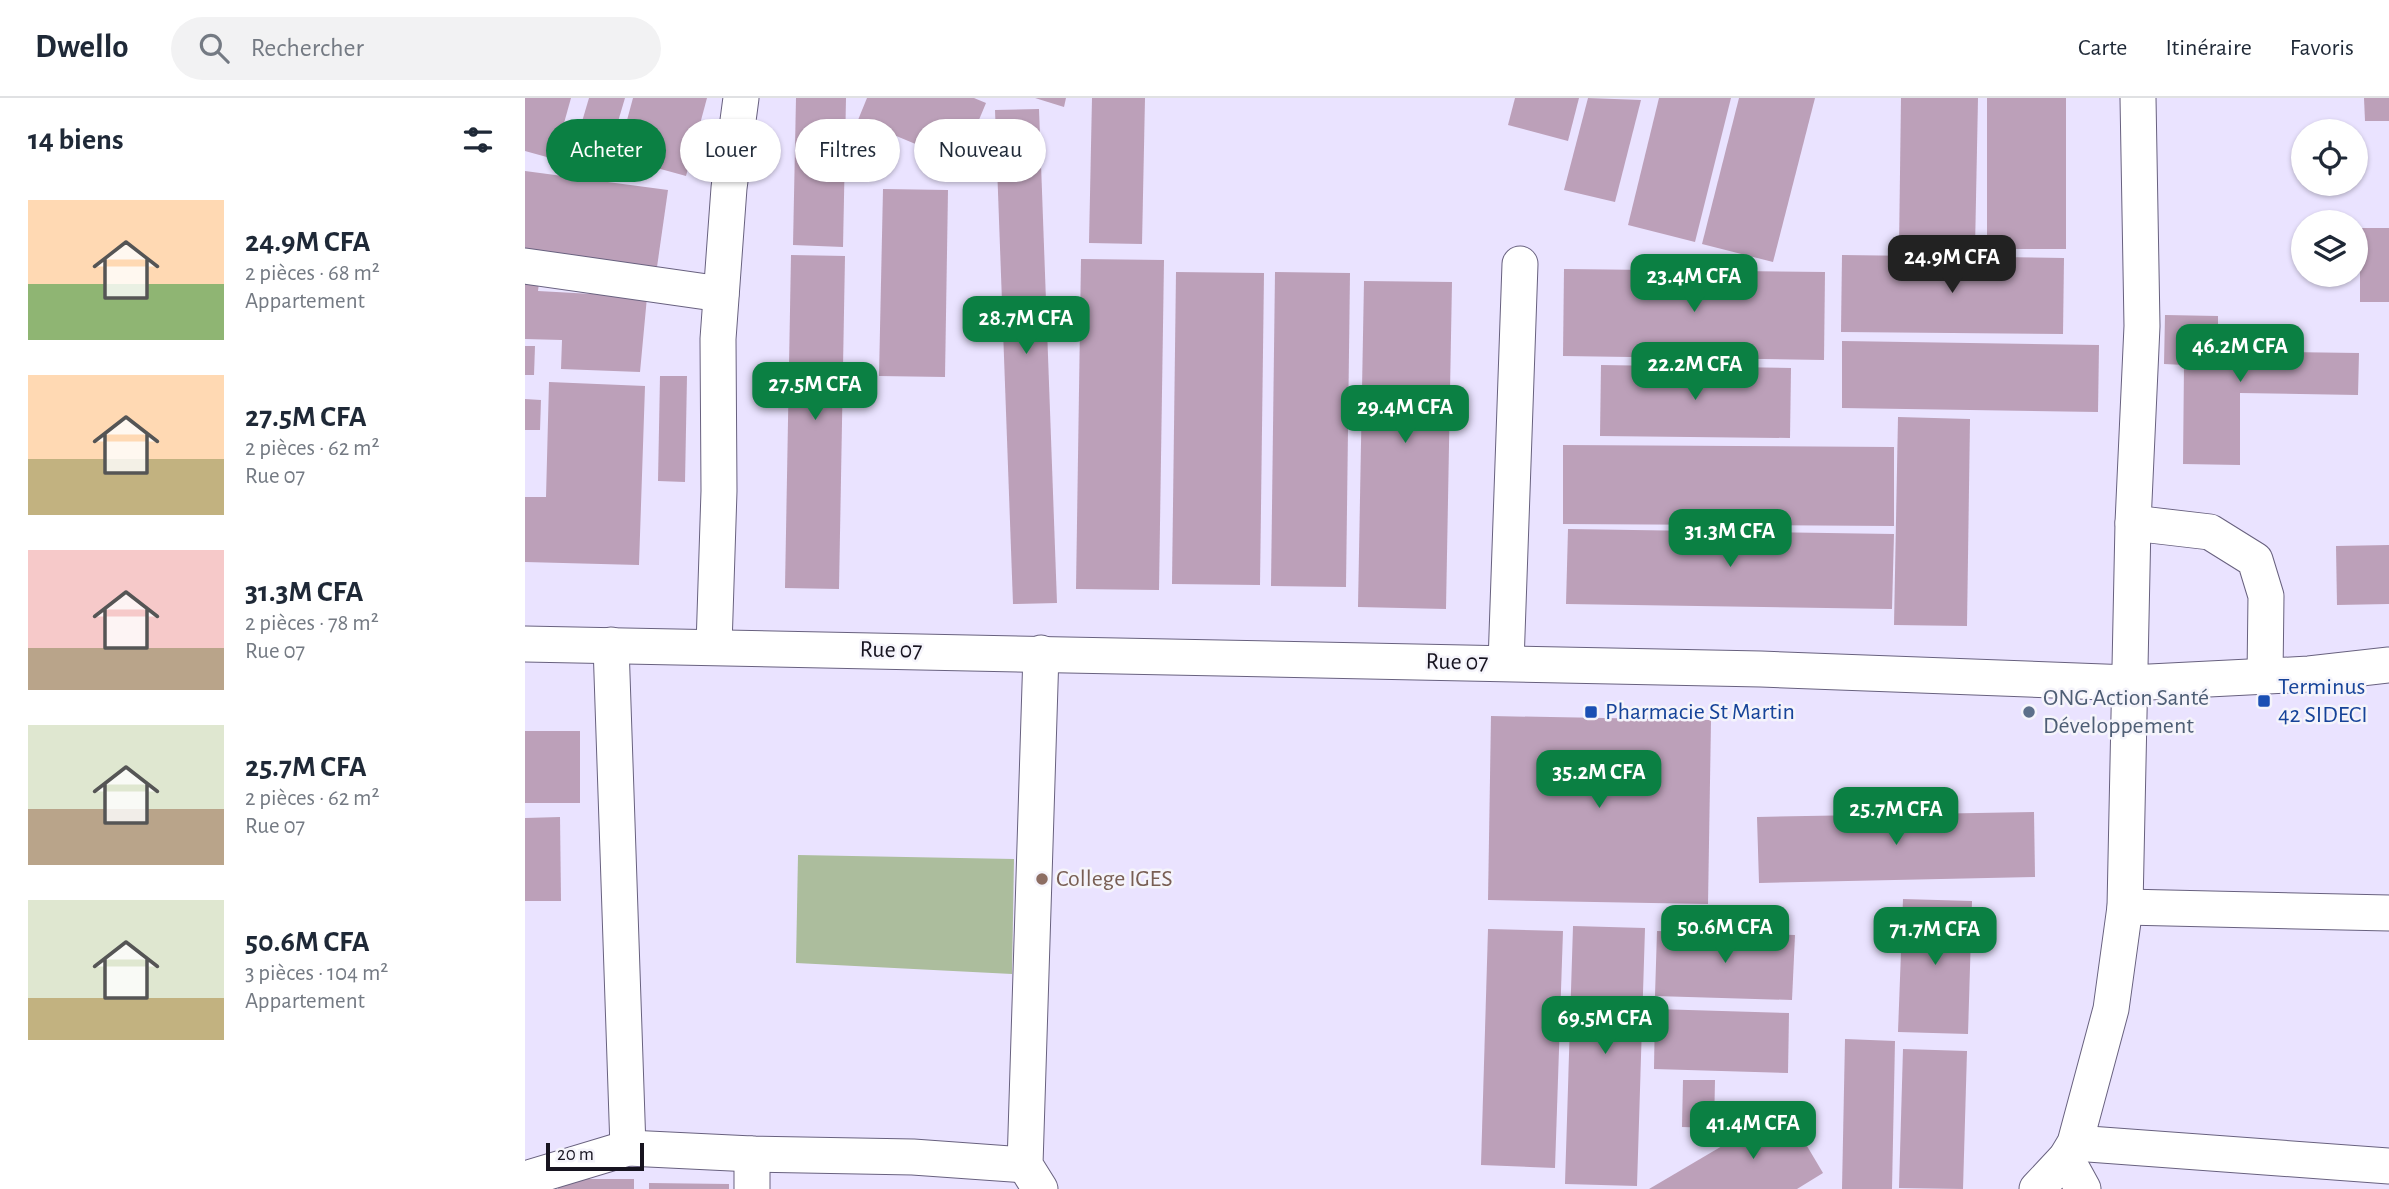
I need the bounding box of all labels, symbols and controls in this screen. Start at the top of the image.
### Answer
search box [171,17,661,80]
icon: search [195,29,233,67]
text: Dwello [35,31,129,64]
text: Rechercher [251,35,364,61]
text: Carte [2078,36,2127,60]
text: Itinéraire [2165,36,2252,60]
text: Favoris [2290,36,2354,60]
chip: Acheter [546,119,666,182]
chip: Louer [680,119,781,182]
chip: Filtres [795,119,900,182]
chip: Nouveau [914,119,1046,182]
map controls [2291,119,2368,287]
button: locate [2291,119,2368,196]
icon: filters [459,121,497,159]
text: 14 biens [28,125,124,155]
button: layers [2291,210,2368,287]
text: 24.9M CFA [245,227,370,257]
icon: home [84,228,168,312]
pin: 24.9M CFA [1872,236,2032,295]
text: 24.9M CFA [1904,246,2000,269]
pin: 23.4M CFA [1614,254,1774,314]
text: 2 pièces · 68 m² [245,262,380,285]
text: 23.4M CFA [1647,265,1742,288]
text: Appartement [245,290,365,313]
pin: 28.7M CFA [946,296,1106,356]
text: 28.7M CFA [979,307,1073,330]
pin: 46.2M CFA [2160,324,2320,384]
text: 46.2M CFA [2192,335,2288,358]
pin: 22.2M CFA [1615,342,1775,402]
text: 22.2M CFA [1647,353,1743,376]
pin: 27.5M CFA [735,362,895,422]
text: 27.5M CFA [768,373,862,396]
pin: 29.4M CFA [1325,386,1485,445]
text: 29.4M CFA [1357,396,1453,419]
text: 27.5M CFA [245,402,367,432]
icon: home [84,403,168,487]
text: 2 pièces · 62 m² [245,437,379,460]
text: Rue 07 [245,465,305,488]
pin: 31.3M CFA [1650,510,1810,569]
text: 31.3M CFA [1685,520,1775,543]
text: 31.3M CFA [245,577,363,607]
icon: home [84,578,168,662]
text: 2 pièces · 78 m² [245,612,379,635]
street label: Rue 07 [859,637,923,663]
text: Rue 07 [245,640,305,663]
street label: Rue 07 [1425,649,1489,675]
place label: Terminus 42 SIDECI [2278,675,2368,727]
place label: ONG Action Santé Développement [2043,686,2209,738]
marker: Terminus 42 SIDECI [2256,693,2272,709]
place label: Pharmacie St Martin [1605,700,1795,724]
marker: Pharmacie St Martin [1583,704,1599,720]
marker: ONG Action Santé Développement [2021,704,2037,720]
pin: 35.2M CFA [1519,750,1679,810]
text: 25.7M CFA [245,752,367,782]
icon: home [84,753,168,837]
text: 35.2M CFA [1552,761,1646,784]
text: 2 pièces · 62 m² [245,787,379,810]
pin: 25.7M CFA [1816,788,1976,847]
text: 25.7M CFA [1849,798,1943,821]
text: Rue 07 [245,815,305,838]
place label: College IGES [1056,867,1173,891]
marker: College IGES [1034,871,1050,887]
pin: 50.6M CFA [1645,906,1805,965]
pin: 71.7M CFA [1855,908,2015,967]
text: 50.6M CFA [1677,916,1773,939]
text: 71.7M CFA [1890,918,1980,941]
text: 50.6M CFA [245,927,370,957]
icon: home [84,928,168,1012]
text: 3 pièces · 104 m² [245,962,388,985]
text: Appartement [245,990,365,1013]
pin: 69.5M CFA [1525,996,1685,1056]
text: 69.5M CFA [1558,1007,1652,1030]
pin: 41.4M CFA [1673,1102,1833,1161]
text: 41.4M CFA [1706,1112,1800,1135]
scale bar [546,1140,644,1172]
text: 20 m [557,1145,594,1164]

